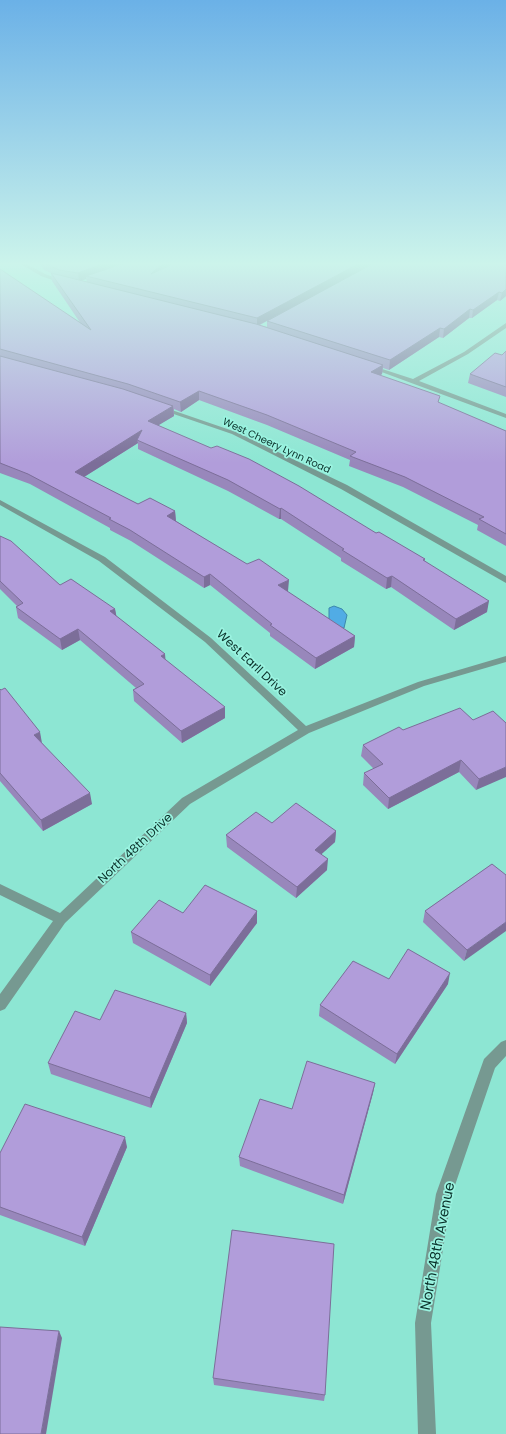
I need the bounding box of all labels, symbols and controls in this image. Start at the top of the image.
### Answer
street label: West Cheery Lynn Road [220,414,333,477]
street label: West Earll Drive [213,625,291,700]
street label: North 48th Drive [94,809,176,887]
street label: North 48th Avenue [415,1180,459,1312]

